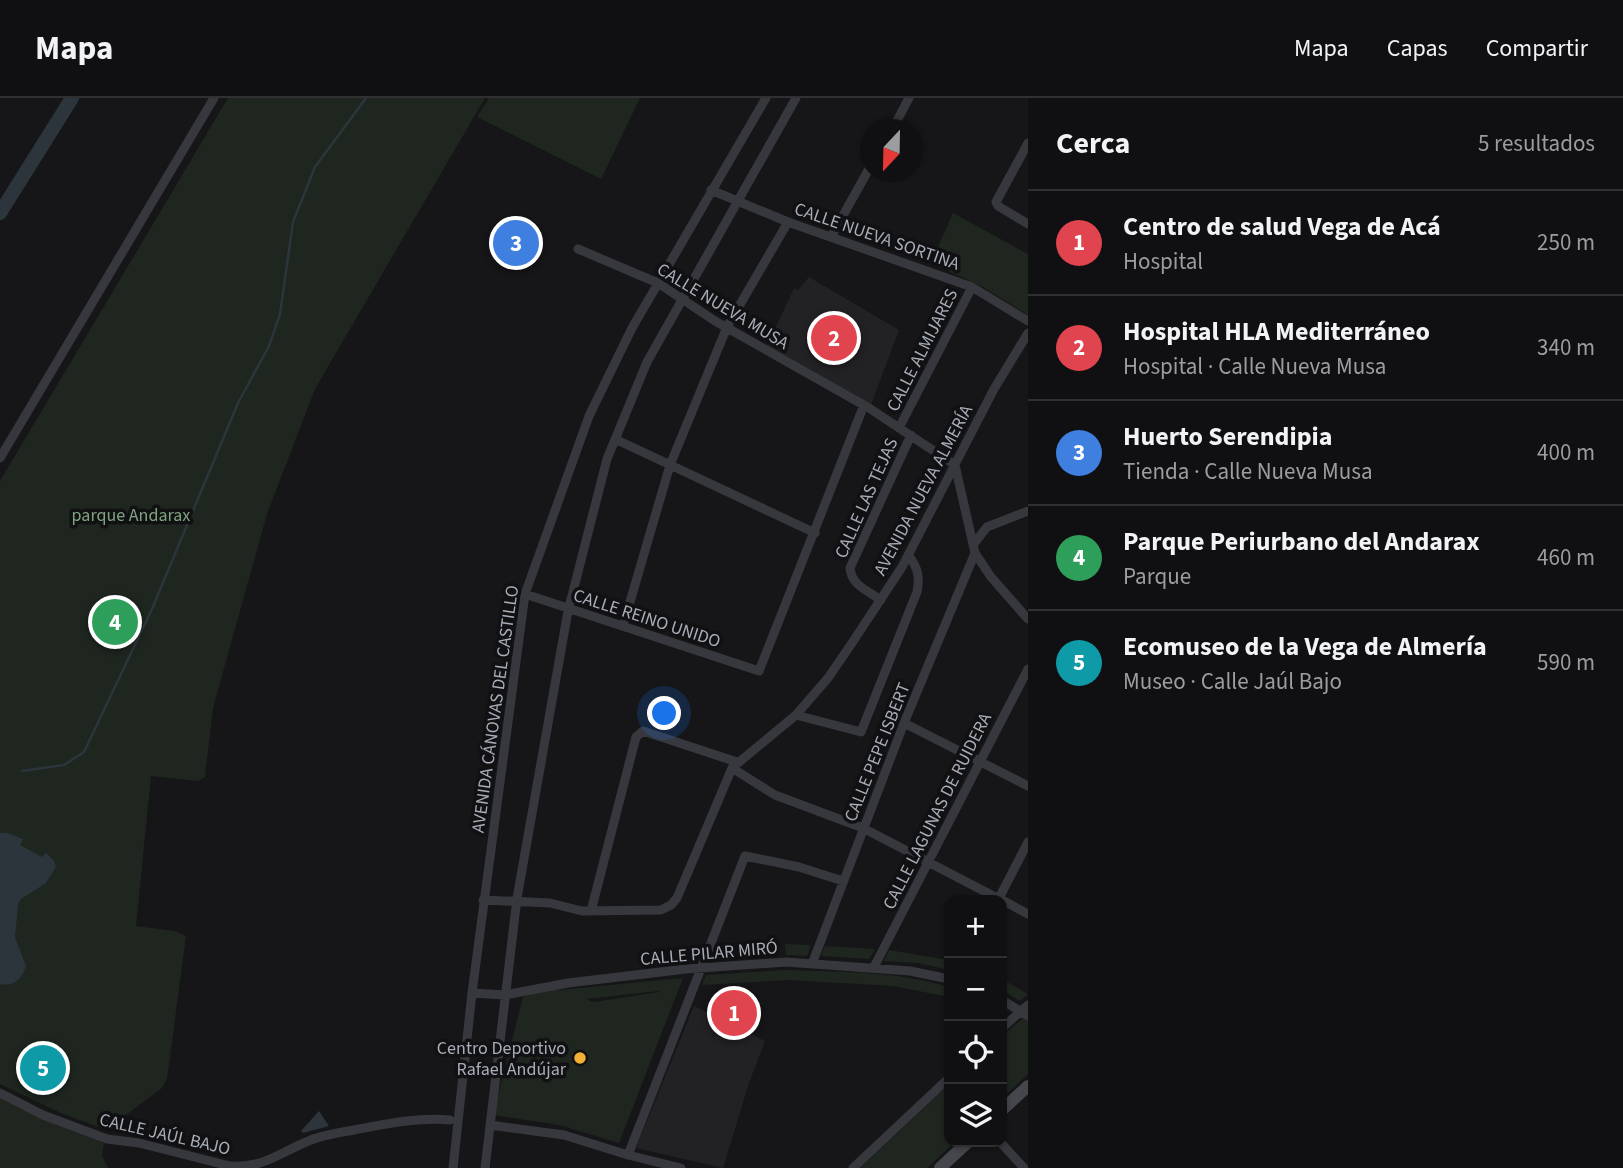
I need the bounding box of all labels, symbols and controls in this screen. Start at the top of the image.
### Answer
text: Mapa [35,25,113,72]
text: Mapa [1294,31,1349,66]
text: Capas [1387,31,1448,66]
text: Compartir [1486,31,1588,66]
north arrow [860,119,923,182]
text: Cerca [1056,122,1130,165]
text: 5 resultados [1478,127,1595,160]
street label: CALLE NUEVA SORTINA [791,196,963,277]
text: Centro de salud Vega de Acá [1123,208,1441,245]
pin: 3 [493,217,539,269]
text: 1 [1073,226,1085,259]
text: 250 m [1537,226,1595,259]
text: Hospital [1123,245,1203,278]
street label: CALLE NUEVA MUSA [652,257,794,356]
street label: CALLE ALMIJARES [881,285,964,416]
pin: 2 [811,312,857,364]
text: Hospital HLA Mediterráneo [1123,313,1430,350]
text: 2 [1073,331,1085,364]
text: 340 m [1537,331,1595,364]
text: Hospital · Calle Nueva Musa [1123,350,1386,383]
street label: AVENIDA NUEVA ALMERÍA [868,400,979,580]
text: Huerto Serendipia [1123,418,1332,455]
street label: CALLE LAS TEJAS [829,434,904,562]
text: 3 [1073,436,1085,469]
text: 400 m [1537,436,1595,469]
text: Tienda · Calle Nueva Musa [1123,455,1373,488]
park label: parque Andarax [72,503,190,528]
text: Parque Periurbano del Andarax [1123,523,1480,560]
text: 4 [1073,541,1085,574]
text: 460 m [1537,541,1595,574]
text: Parque [1123,560,1191,593]
street label: CALLE REINO UNIDO [570,583,724,654]
street label: AVENIDA CÁNOVAS DEL CASTILLO [466,584,525,835]
pin: 4 [92,596,138,648]
text: Ecomuseo de la Vega de Almería [1123,628,1487,665]
text: 5 [1073,646,1085,679]
text: 590 m [1537,646,1595,679]
text: Museo · Calle Jaúl Bajo [1123,665,1342,698]
street label: CALLE PEPE ISBERT [838,679,917,825]
your location [647,696,681,730]
street label: CALLE LAGUNAS DE RUIDERA [877,708,998,914]
map controls [944,895,1007,1147]
button: + [944,895,1007,958]
street label: CALLE PILAR MIRÓ [639,935,779,972]
button: − [944,958,1007,1021]
pin: 1 [711,987,757,1039]
button: locate [944,1021,1007,1084]
place label: Centro Deportivo Rafael Andújar [437,1036,567,1082]
pin: 5 [20,1042,66,1094]
marker: Centro Deportivo Rafael Andújar [572,1050,588,1066]
button: layers [944,1084,1007,1147]
street label: CALLE JAÚL BAJO [97,1107,233,1162]

